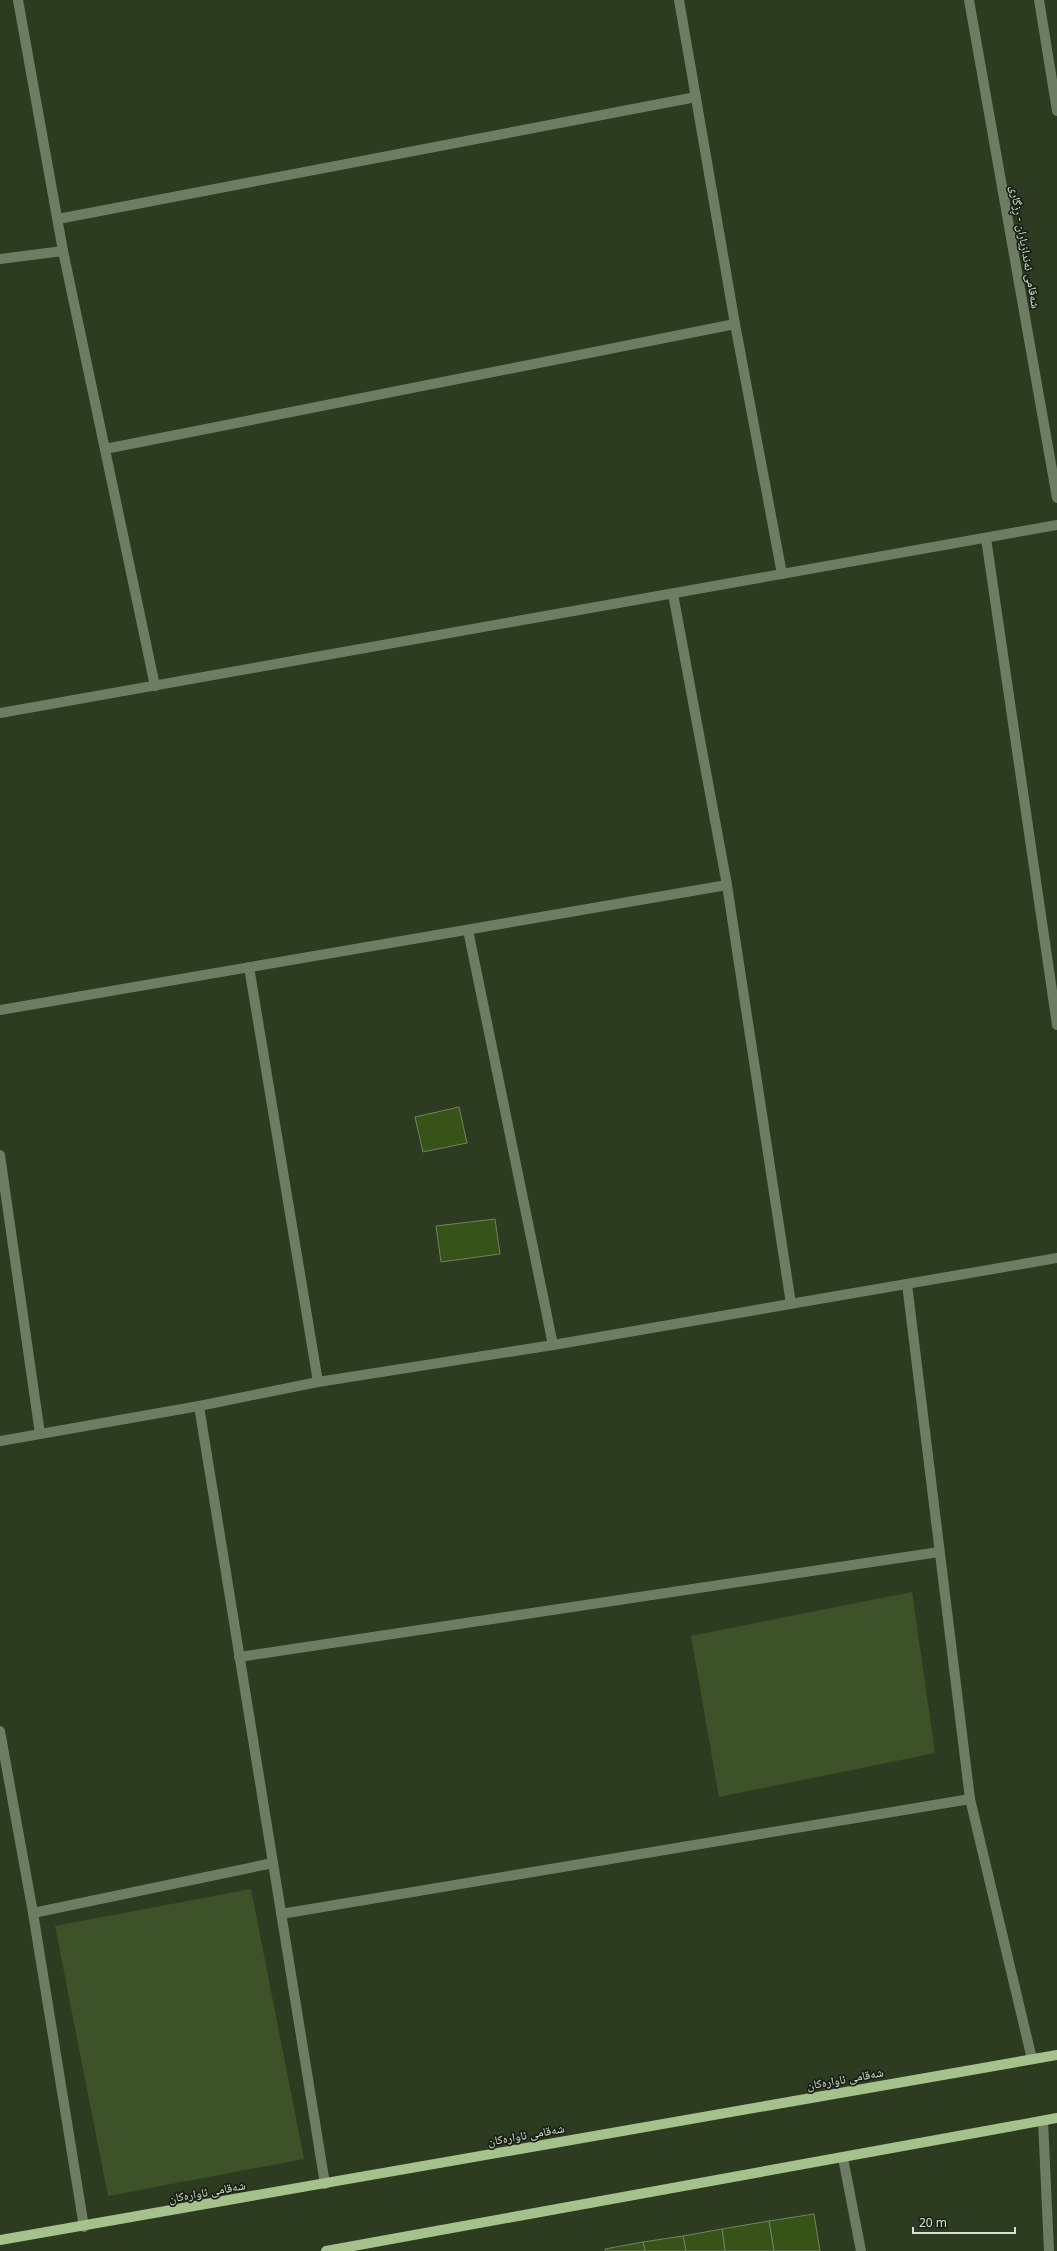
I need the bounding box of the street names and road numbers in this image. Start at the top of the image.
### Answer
street label: شەقامی ئەندازیاران - ڕزگاری [1005,184,1045,310]
street label: شەقامی ئاوارەکان [805,2063,885,2094]
street label: شەقامی ئاوارەکان [486,2119,566,2150]
street label: شەقامی ئاوارەکان [167,2176,247,2207]

